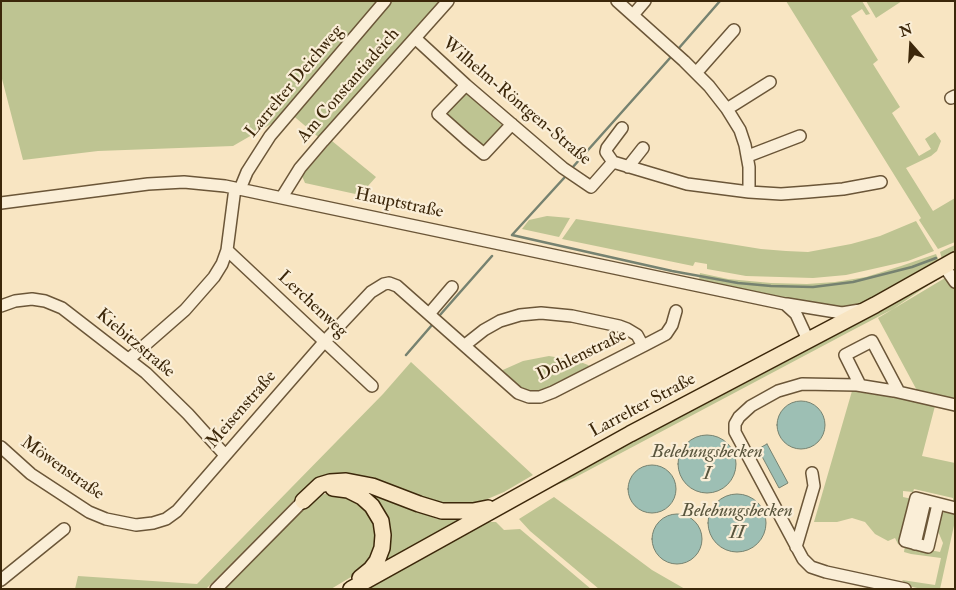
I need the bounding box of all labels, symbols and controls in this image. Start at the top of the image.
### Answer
north arrow [886,20,936,70]
text: N [897,20,915,40]
street label: Larrelter Deichweg [242,21,348,143]
street label: Am Constantiadeich [293,24,405,148]
street label: Wilhelm-Röntgen-Straße [437,33,595,171]
street label: Hauptstraße [353,184,445,224]
street label: Lerchenweg [273,267,351,343]
street label: Kiebitzstraße [91,305,179,383]
street label: Dohlenstraße [534,325,630,387]
street label: Meisenstraße [202,367,282,453]
street label: Larrelter Straße [586,369,700,443]
street label: Möwenstraße [16,432,108,506]
water label: Belebungsbecken I [651,442,763,486]
water label: Belebungsbecken II [681,501,793,545]

